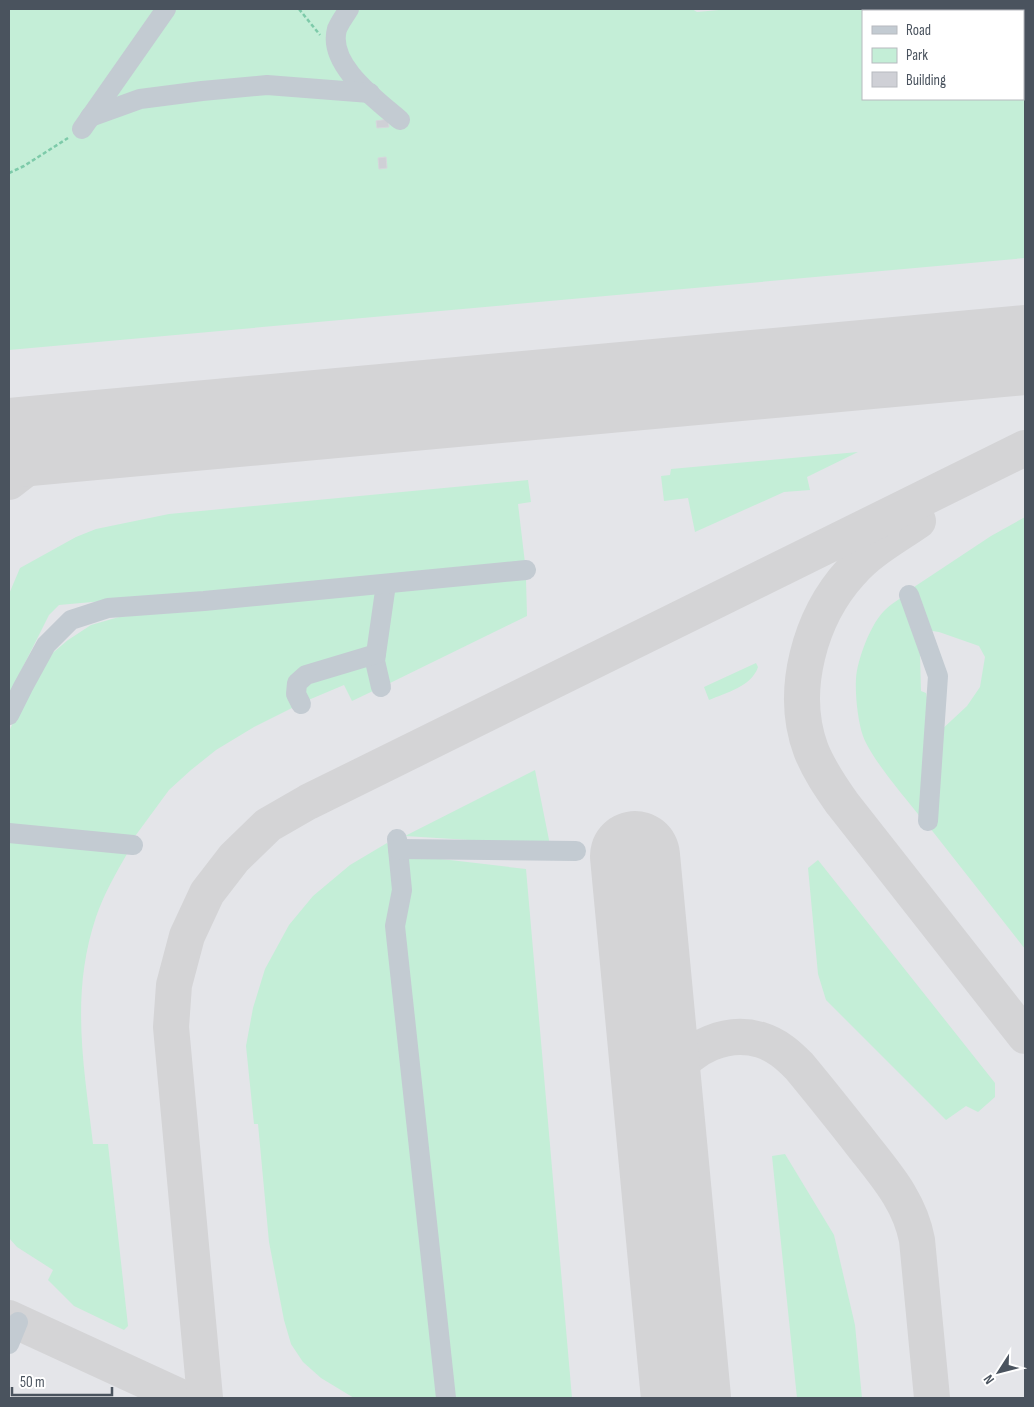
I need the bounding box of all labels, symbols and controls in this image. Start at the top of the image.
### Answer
legend [862,10,1024,100]
text: Road [906,21,931,40]
text: Park [906,46,928,65]
text: Building [906,71,946,90]
north arrow [974,1347,1024,1397]
scale bar [12,1364,112,1396]
text: N [980,1371,998,1387]
text: 50 m [20,1373,45,1392]

